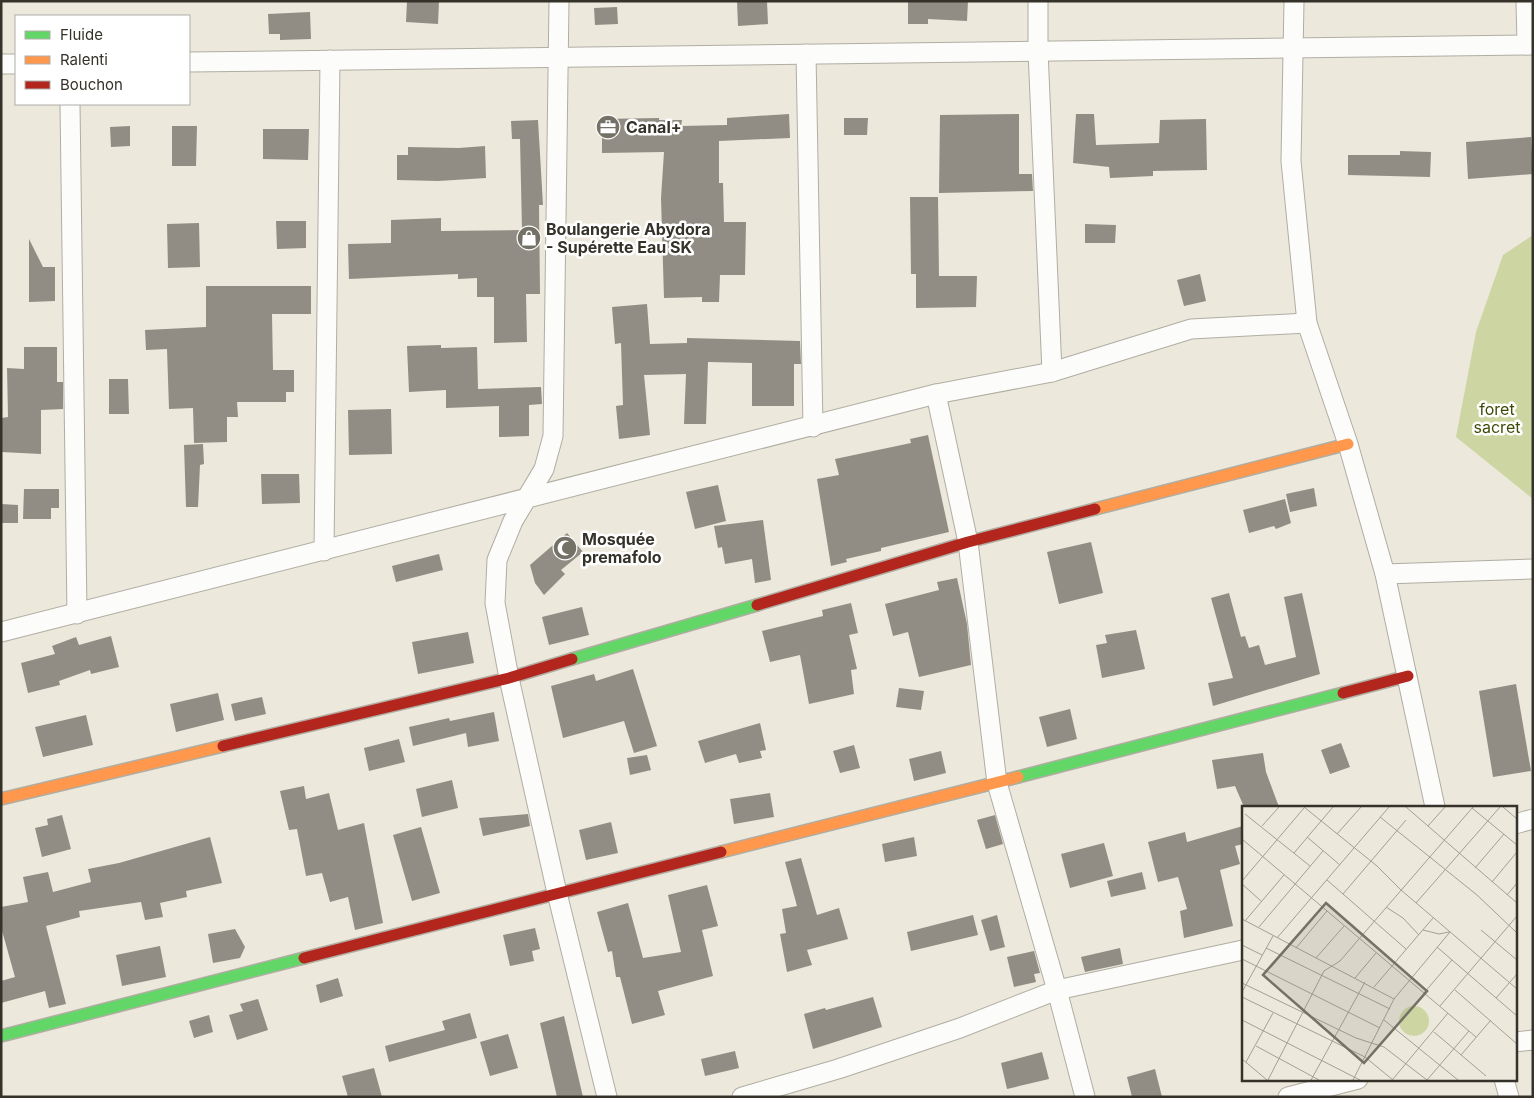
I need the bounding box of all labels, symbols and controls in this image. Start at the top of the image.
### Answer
legend [15,15,190,105]
text: Fluide [60,25,103,44]
text: Ralenti [60,50,108,69]
text: Bouchon [60,75,123,94]
office icon: Canal+ [595,114,621,140]
place label: Canal+ [626,117,682,137]
place label: Boulangerie Abydora - Supérette Eau SK [546,219,710,257]
shop icon: Boulangerie Abydora - Supérette Eau SK [516,225,542,251]
park label: foret sacret [1474,399,1520,437]
place label: Mosquée premafolo [582,529,662,567]
mosque icon: Mosquée premafolo [552,535,578,561]
inset map [1242,806,1516,1080]

